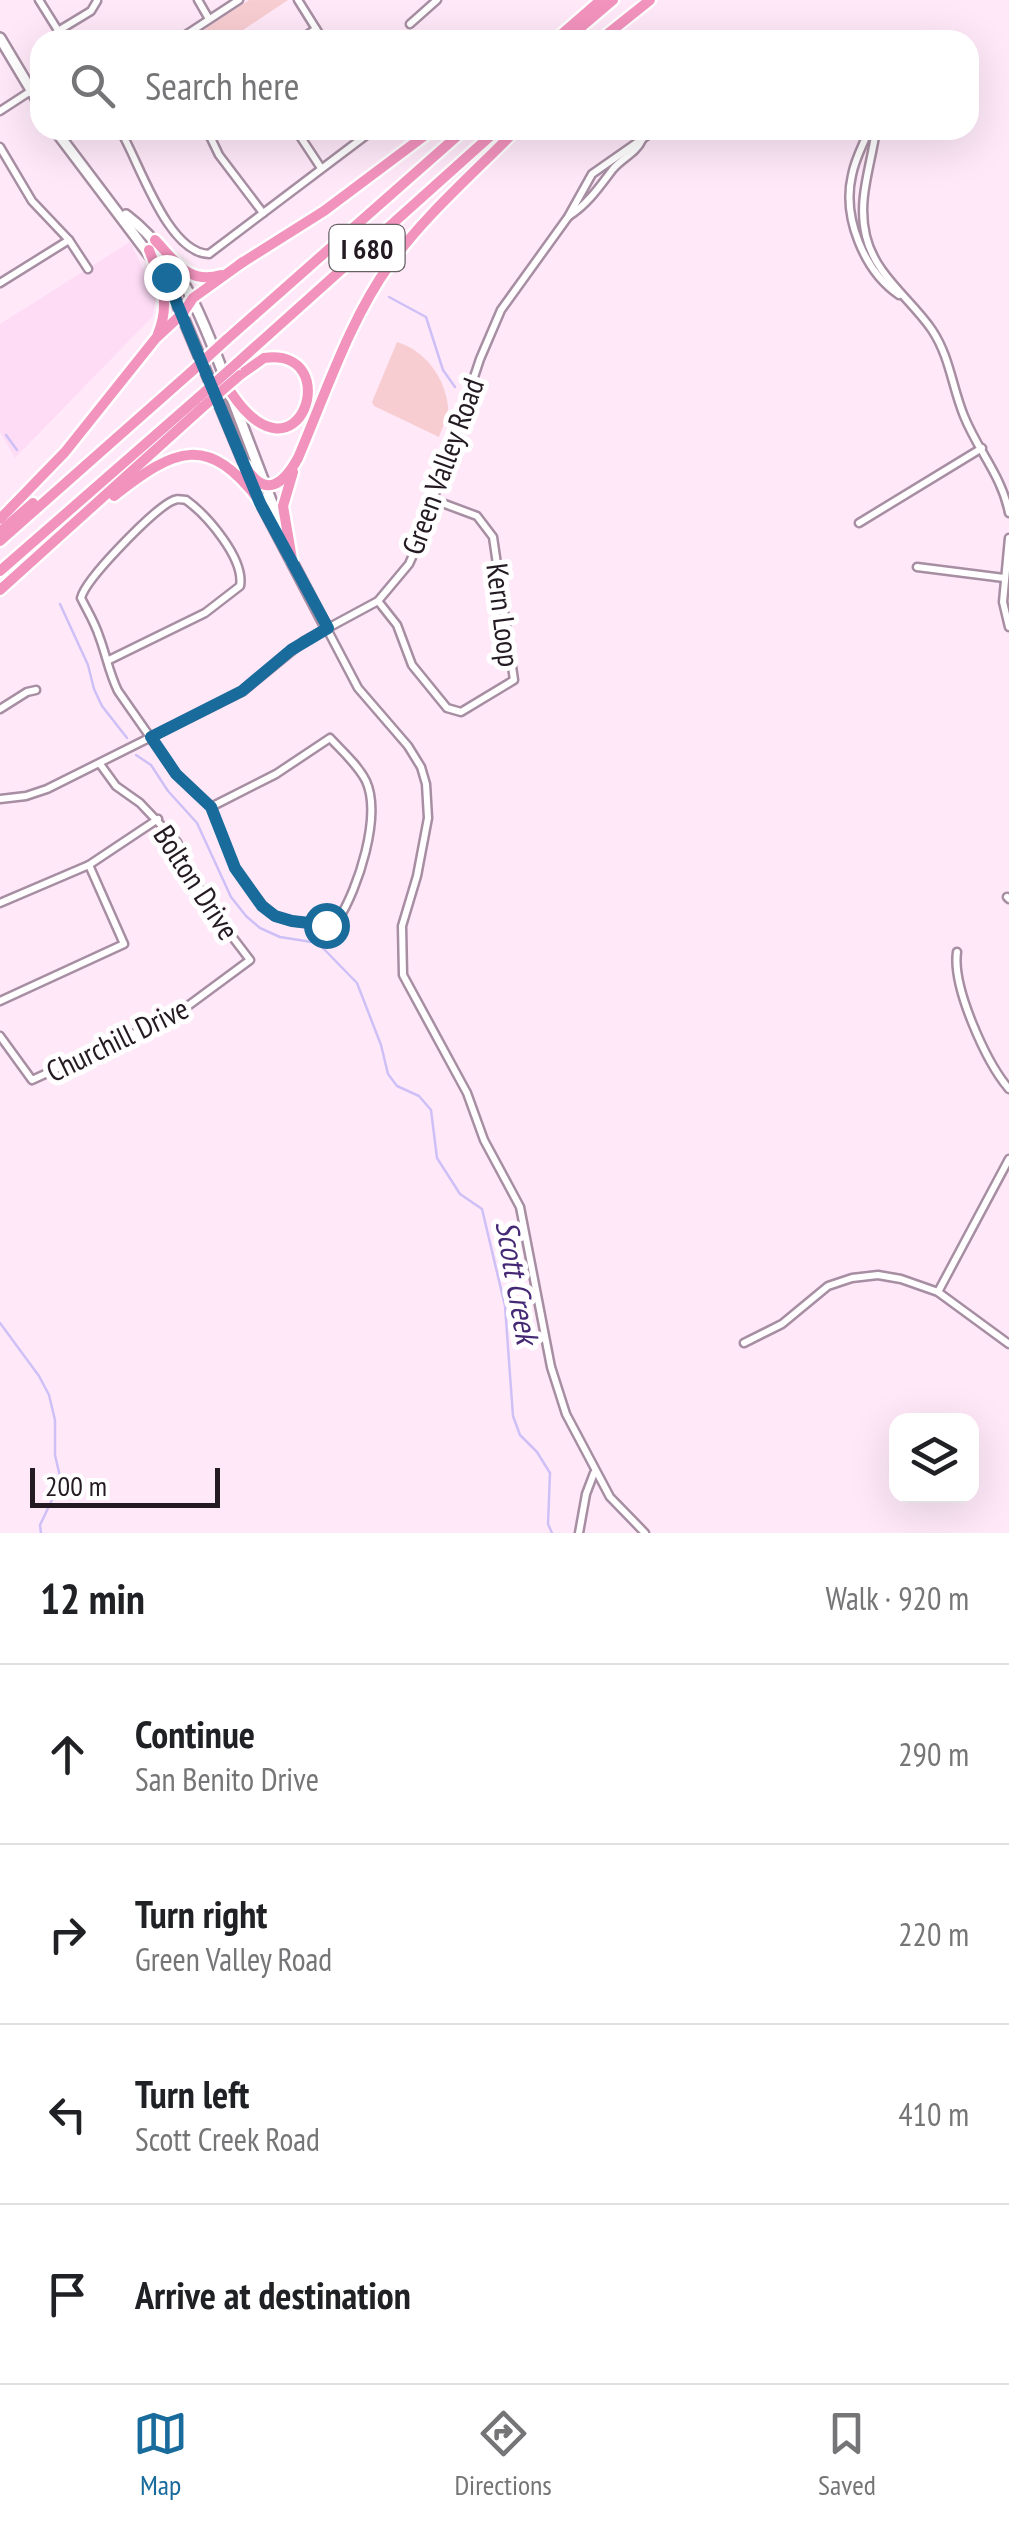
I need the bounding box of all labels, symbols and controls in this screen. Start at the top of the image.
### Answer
search box [30,30,979,140]
icon: search [65,58,120,113]
text: Search here [145,61,299,110]
road number: I 680 [330,225,404,271]
route end [144,255,190,301]
street label: Green Valley Road [392,372,492,560]
street label: Kern Loop [478,561,530,669]
street label: Bolton Drive [145,817,249,947]
route start [304,903,350,949]
street label: Churchill Drive [40,988,194,1090]
water label: Scott Creek [487,1217,550,1350]
map controls [889,1413,979,1503]
button: layers [889,1413,979,1503]
scale bar [30,1463,220,1508]
text: 200 m [45,1467,107,1504]
text: 12 min [40,1571,145,1626]
text: Walk · 920 m [825,1577,969,1619]
text: Continue [135,1709,255,1758]
icon: ahead [40,1727,95,1782]
text: 290 m [898,1733,969,1775]
text: San Benito Drive [135,1758,319,1800]
text: Turn right [135,1889,267,1938]
icon: right [40,1907,95,1962]
text: 220 m [898,1913,969,1955]
text: Green Valley Road [135,1938,332,1980]
text: Turn left [135,2069,249,2118]
icon: left [40,2087,95,2142]
text: 410 m [898,2093,969,2135]
text: Scott Creek Road [135,2118,320,2160]
icon: arrive [40,2267,95,2322]
text: Arrive at destination [135,2270,411,2319]
tab: Map [133,2406,188,2503]
tab: Directions [454,2406,552,2503]
tab: Saved [818,2406,876,2503]

